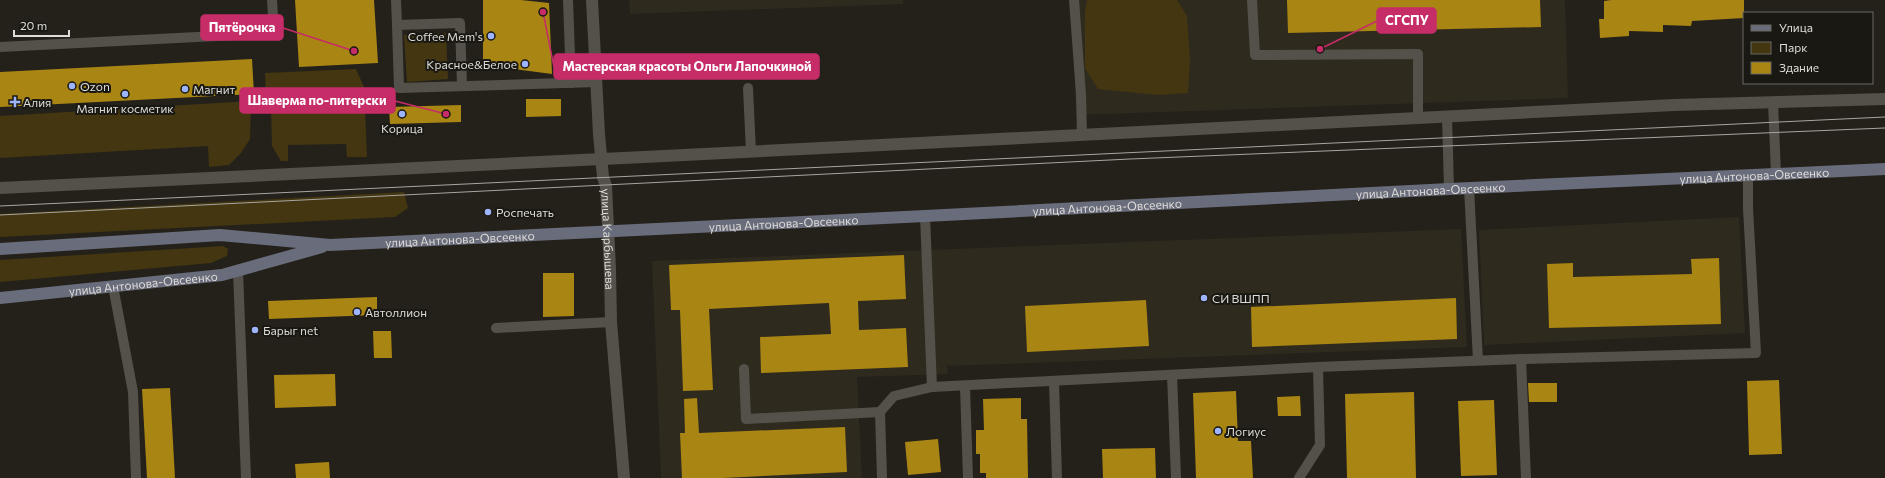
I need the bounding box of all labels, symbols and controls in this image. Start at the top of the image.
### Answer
callout: СГСПУ [1377,8,1436,33]
scale bar [14,12,69,38]
text: СГСПУ [1385,12,1429,28]
legend [1743,12,1873,84]
callout: Пятёрочка [201,15,283,40]
text: 20 m [20,18,47,32]
text: Пятёрочка [209,19,276,35]
text: Улица [1779,20,1813,34]
place label: Coffee Mem's [408,29,483,43]
marker: Coffee Mem's [486,31,496,41]
text: Парк [1779,40,1808,54]
callout: Мастерская красоты Ольги Лапочкиной [554,54,819,79]
place label: Красное&Белое [426,57,517,71]
text: Мастерская красоты Ольги Лапочкиной [562,58,812,74]
marker: Красное&Белое [520,59,530,69]
text: Здание [1779,60,1819,74]
place label: Ozon [80,79,110,93]
marker: Ozon [67,81,77,91]
place label: Магнит [193,82,236,96]
marker: Магнит [180,84,190,94]
callout: Шаверма по-питерски [240,88,395,113]
marker: Магнит косметик [120,89,130,99]
text: Шаверма по-питерски [247,92,387,108]
place label: Алия [23,95,51,109]
marker: Алия [10,97,20,107]
place label: Магнит косметик [76,101,174,115]
marker: Корица [397,109,407,119]
place label: Корица [381,121,423,135]
street label: улица Антонова-Овсеенко [1679,165,1829,185]
street label: улица Антонова-Овсеенко [1356,179,1506,201]
street label: улица Карбышева [599,188,617,290]
street label: улица Антонова-Овсеенко [1032,196,1182,217]
place label: Роспечать [496,205,554,219]
marker: Роспечать [483,207,493,217]
street label: улица Антонова-Овсеенко [708,212,859,234]
street label: улица Антонова-Овсеенко [385,228,535,249]
street label: улица Антонова-Овсеенко [68,268,218,298]
place label: СИ ВШПП [1212,291,1270,305]
marker: СИ ВШПП [1199,293,1209,303]
place label: Автоллион [365,305,427,319]
marker: Автоллион [352,307,362,317]
place label: Барыг net [263,323,318,337]
marker: Барыг net [250,325,260,335]
place label: Логиус [1226,424,1266,438]
marker: Логиус [1213,426,1223,436]

